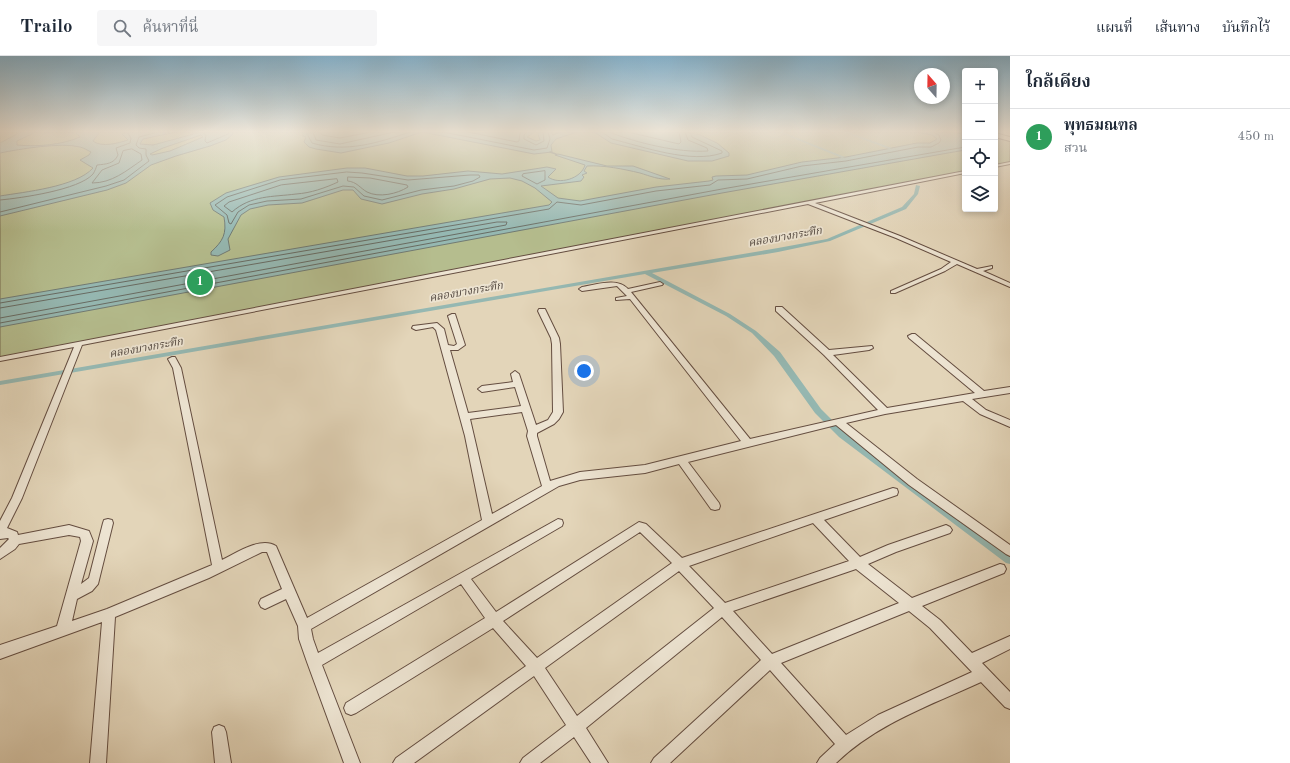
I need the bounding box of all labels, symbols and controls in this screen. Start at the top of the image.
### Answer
search box [97,10,377,46]
icon: search [111,17,133,39]
text: Trailo [20,18,73,37]
text: ค้นหาที่นี่ [143,21,198,36]
text: แผนที่ [1096,21,1133,35]
text: เส้นทาง [1155,21,1200,35]
text: บันทึกไว้ [1222,21,1270,35]
north arrow [914,68,950,104]
map controls [962,68,998,212]
button: + [962,68,998,104]
text: ใกล้เคียง [1026,74,1091,91]
button: − [962,104,998,140]
text: พุทธมณฑล [1064,119,1138,134]
text: 1 [1035,130,1043,143]
text: 450 m [1237,130,1274,143]
button: locate [962,140,998,176]
text: สวน [1064,142,1087,155]
button: layers [962,176,998,212]
water label: คลองบางกระทึก [747,225,823,249]
pin: 1 [187,267,213,297]
water label: คลองบางกระทึก [428,280,504,304]
water label: คลองบางกระทึก [108,336,184,360]
your location [574,361,594,381]

